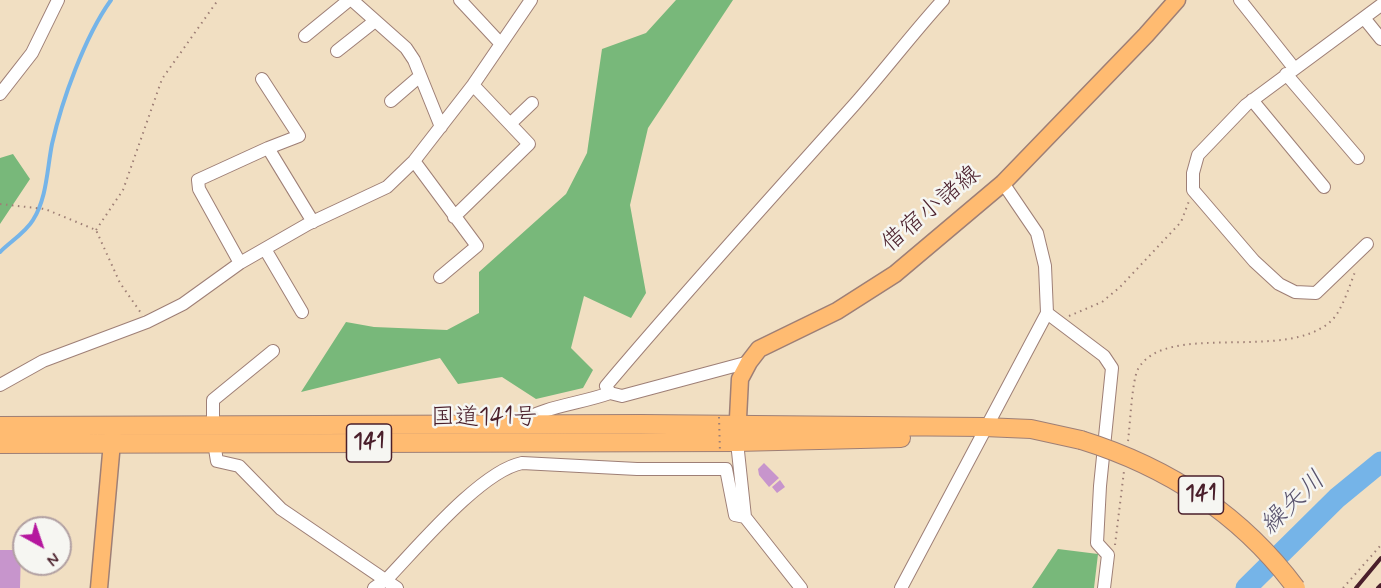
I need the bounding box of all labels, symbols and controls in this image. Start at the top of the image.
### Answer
street label: 借宿小諸線 [877,160,987,260]
street label: 国道141号 [431,405,537,433]
road number: 141 [346,424,392,462]
water label: 繰矢川 [1255,466,1333,542]
road number: 141 [1178,476,1224,514]
north arrow [12,516,72,576]
text: N [42,547,63,570]

